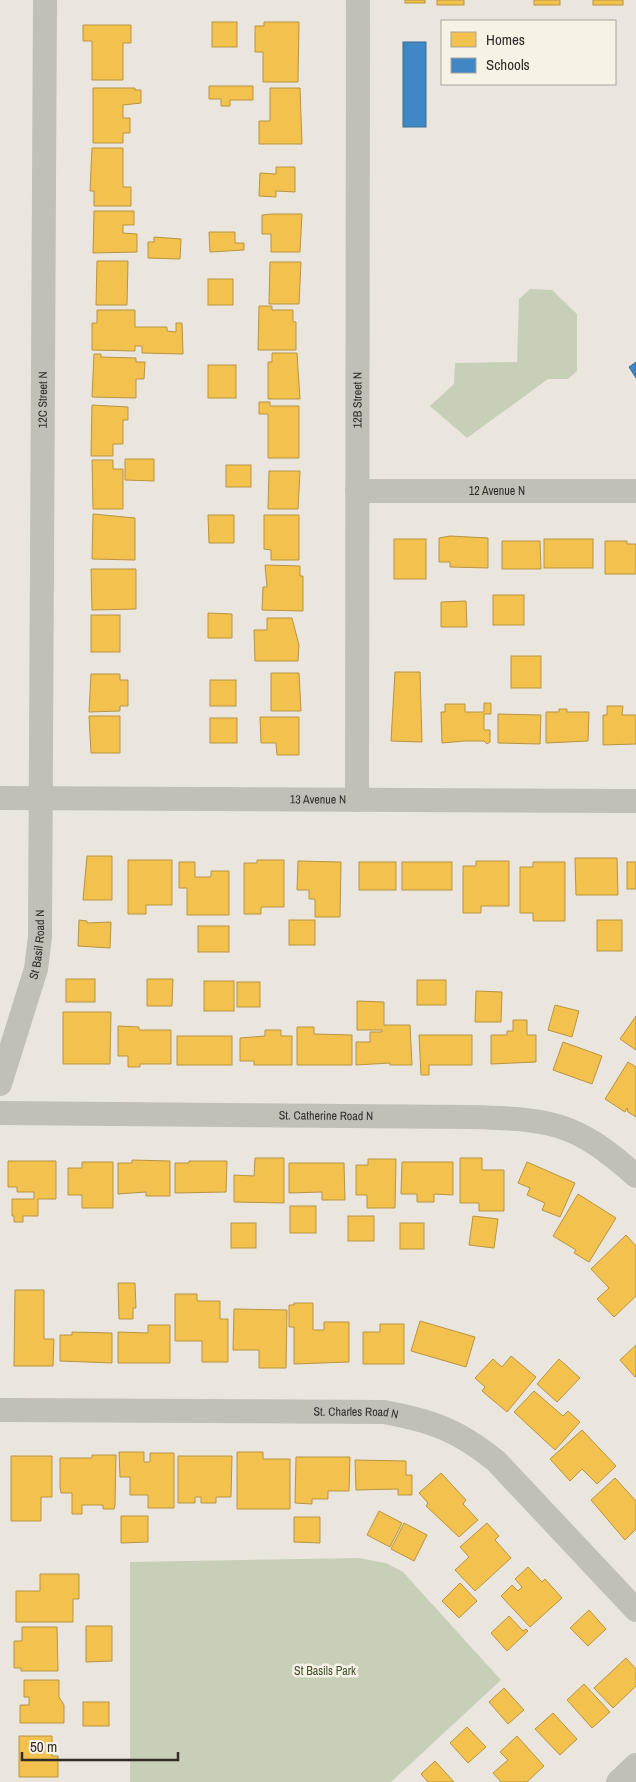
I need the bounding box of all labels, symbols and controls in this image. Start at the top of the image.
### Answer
legend [441,20,616,85]
text: Homes [486,29,525,50]
text: Schools [486,54,530,75]
street label: 12C Street N [35,371,51,428]
street label: 12B Street N [349,372,366,428]
street label: 12 Avenue N [469,483,525,499]
street label: 13 Avenue N [290,791,346,808]
street label: St Basil Road N [25,910,48,981]
street label: St. Catherine Road N [279,1107,373,1124]
street label: St. Charles Road N [313,1404,400,1423]
park label: St Basils Park [294,1663,356,1679]
scale bar [22,1730,179,1762]
text: 50 m [30,1736,57,1757]

